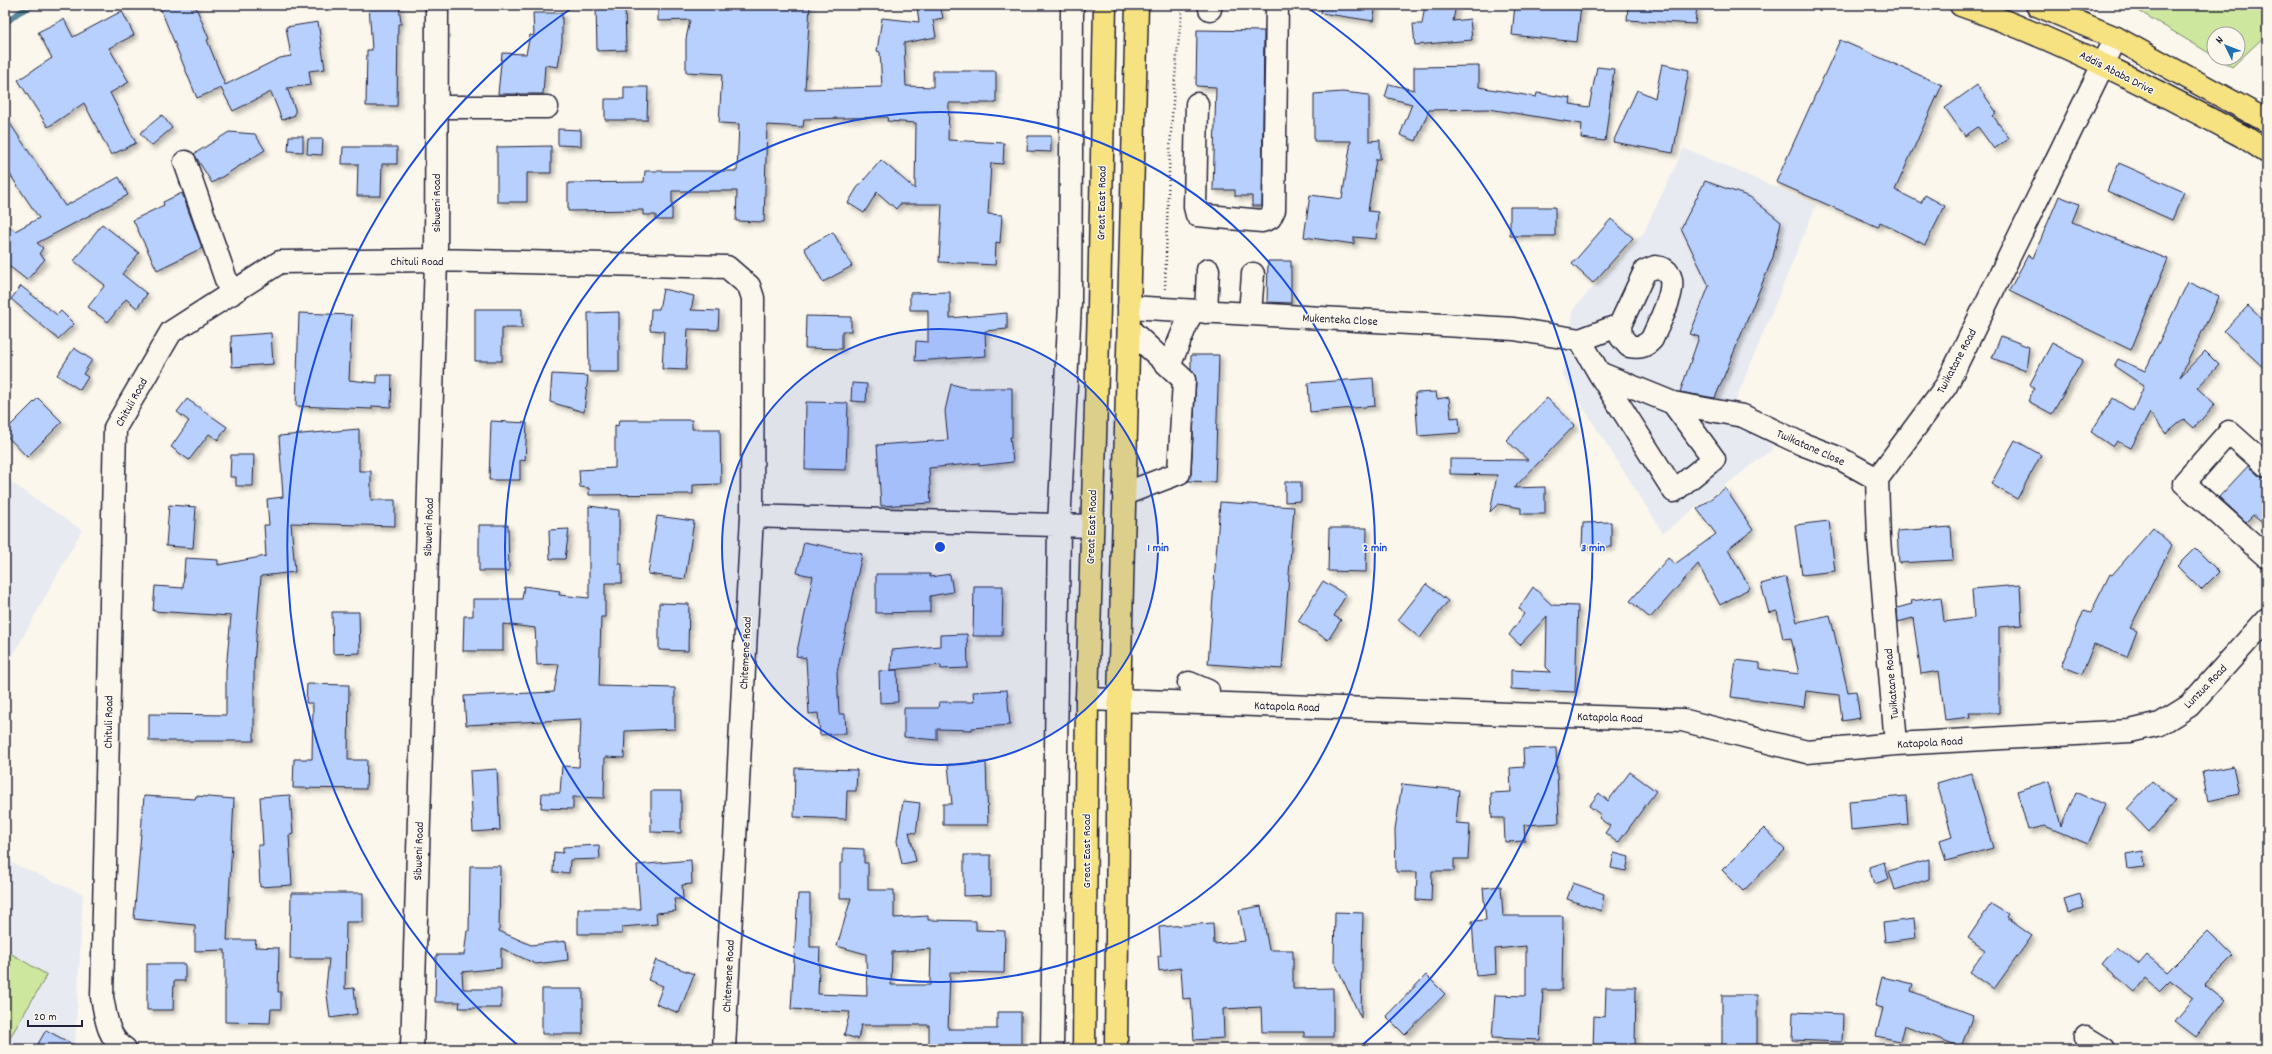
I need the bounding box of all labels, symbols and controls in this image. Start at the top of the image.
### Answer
north arrow [2206,26,2246,66]
text: N [2212,33,2228,48]
street label: Addis Ababa Drive [2076,47,2157,99]
street label: Great East Road [1093,166,1112,240]
street label: Sibweni Road [429,174,446,232]
street label: Chituli Road [390,254,444,271]
street label: Mukenteka Close [1302,310,1378,331]
street label: Twikatane Road [1933,326,1982,397]
street label: Chituli Road [112,375,153,430]
street label: Twikatane Close [1773,426,1847,471]
street label: Great East Road [1083,490,1102,564]
street label: Sibweni Road [420,497,439,557]
centre of rings [933,540,947,554]
text: 1 min [1147,540,1169,557]
text: 2 min [1363,540,1387,557]
text: 3 min [1581,540,1605,557]
street label: Chitemene Road [736,616,757,690]
street label: Twikatane Road [1881,648,1904,720]
street label: Lunzua Road [2180,661,2232,713]
street label: Chituli Road [101,695,118,749]
street label: Katapola Road [1254,698,1320,717]
street label: Katapola Road [1577,709,1643,728]
street label: Katapola Road [1897,733,1963,754]
street label: Great East Road [1079,814,1096,888]
street label: Sibweni Road [410,821,429,881]
street label: Chitemene Road [719,939,740,1013]
scale bar [28,1002,82,1028]
text: 20 m [34,1009,57,1026]

